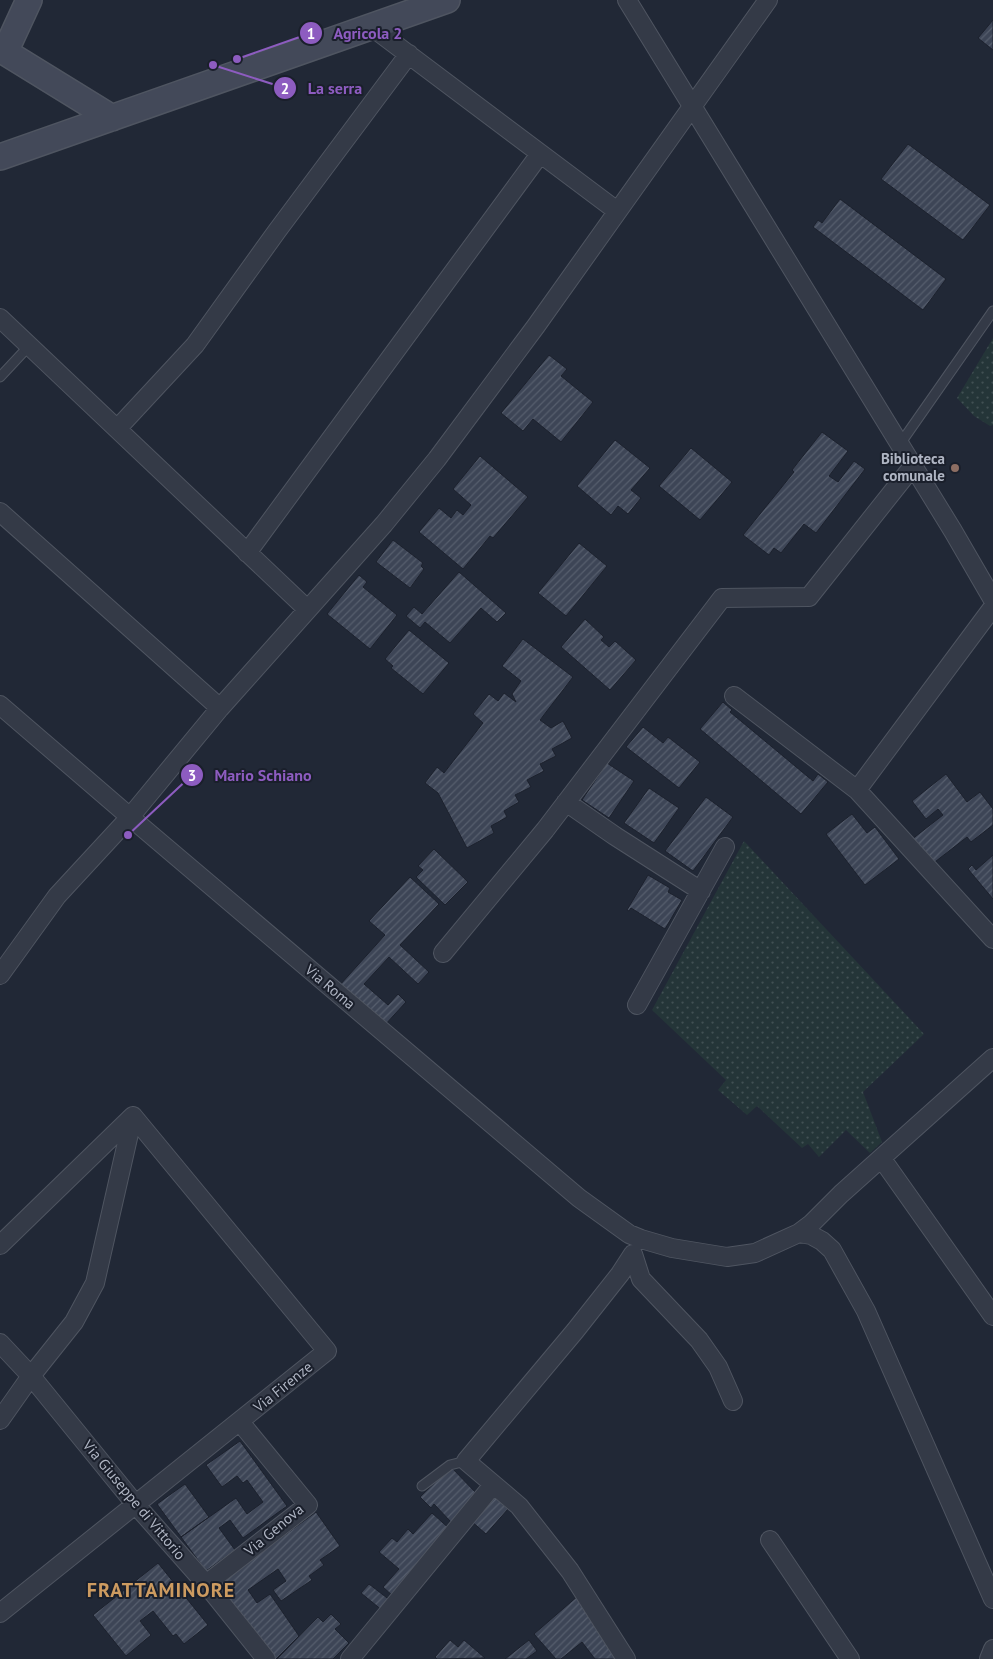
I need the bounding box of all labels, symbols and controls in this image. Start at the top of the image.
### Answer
callout: Agricola 2 [299,18,412,49]
text: Agricola 2 [334,23,402,43]
text: 1 [307,24,315,43]
callout: La serra [273,73,372,104]
text: La serra [308,78,362,98]
text: 2 [281,79,289,98]
place label: Biblioteca comunale [881,449,945,485]
marker: Biblioteca comunale [949,462,961,474]
callout: Mario Schiano [180,760,322,791]
text: Mario Schiano [215,765,312,785]
text: 3 [188,766,196,785]
street label: Via Roma [301,959,359,1013]
street label: Via Firenze [248,1357,316,1417]
street label: Via Giuseppe di Vittorio [78,1435,190,1563]
street label: Via Genova [239,1499,307,1561]
district label: FRATTAMINORE [87,1577,235,1603]

